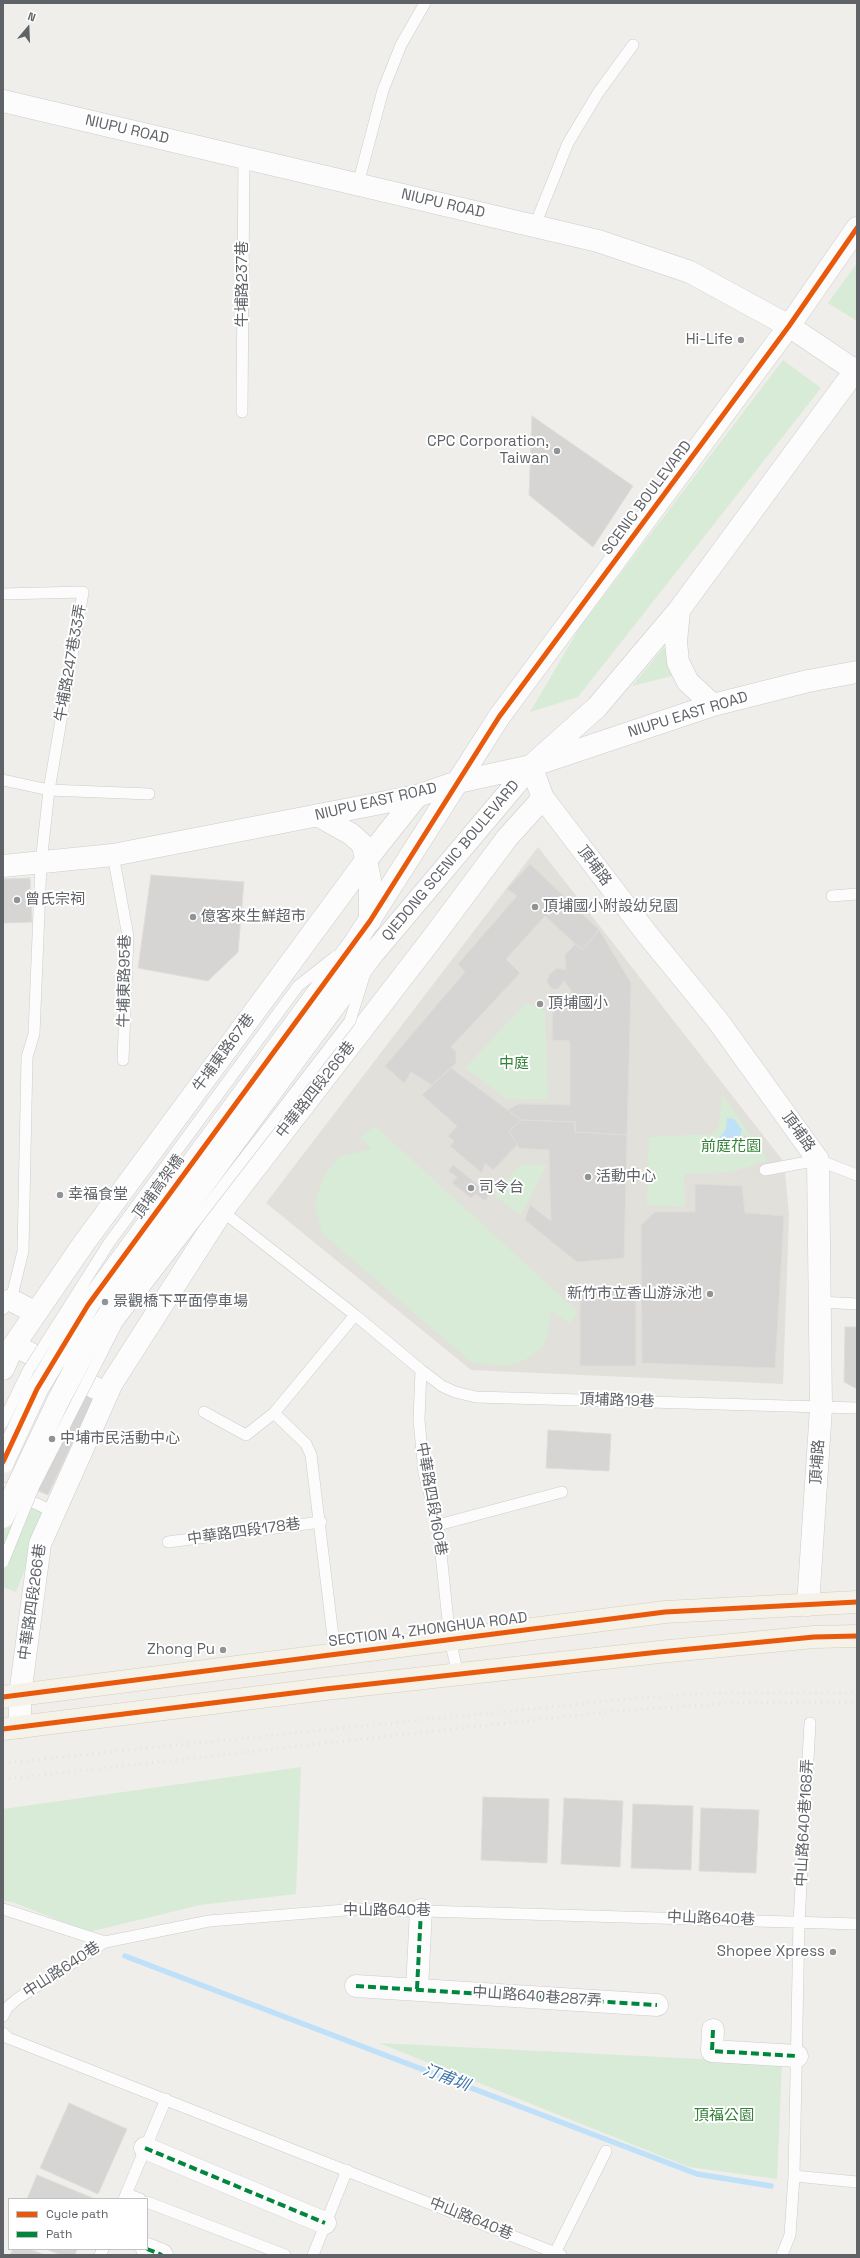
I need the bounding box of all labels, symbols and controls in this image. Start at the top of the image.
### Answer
north arrow [8,8,48,48]
text: N [26,9,38,24]
street label: NIUPU ROAD [83,112,171,148]
street label: NIUPU ROAD [399,186,487,222]
street label: 牛埔路237巷 [234,241,252,327]
place label: Hi-Life [686,331,733,349]
marker: Hi-Life [736,335,746,345]
place label: CPC Corporation, Taiwan [427,433,549,468]
street label: SCENIC BOULEVARD [598,437,696,559]
marker: CPC Corporation, Taiwan [552,446,562,456]
street label: 牛埔路247巷33弄 [52,603,90,723]
street label: NIUPU EAST ROAD [626,688,750,742]
street label: QIEDONG SCENIC BOULEVARD [378,777,524,945]
street label: NIUPU EAST ROAD [313,779,439,825]
street label: 頂埔路 [573,843,615,889]
place label: 曾氏宗祠 [25,891,85,909]
marker: 曾氏宗祠 [12,895,22,905]
place label: 頂埔國小附設幼兒園 [543,898,678,916]
marker: 頂埔國小附設幼兒園 [530,902,540,912]
place label: 億客來生鮮超市 [201,908,306,926]
marker: 億客來生鮮超市 [188,912,198,922]
street label: 牛埔東路95巷 [115,934,135,1028]
place label: 頂埔國小 [548,995,608,1013]
marker: 頂埔國小 [535,999,545,1009]
street label: 牛埔東路67巷 [190,1010,258,1096]
street label: 中華路四段266巷 [273,1038,359,1142]
park label: 中庭 [499,1055,529,1073]
street label: 頂埔路 [777,1109,819,1155]
park label: 前庭花園 [701,1138,761,1156]
street label: 頂埔高架橋 [130,1151,188,1223]
place label: 活動中心 [596,1168,656,1186]
marker: 活動中心 [583,1172,593,1182]
place label: 司令台 [479,1179,524,1197]
marker: 司令台 [466,1183,476,1193]
place label: 幸福食堂 [68,1186,128,1204]
marker: 幸福食堂 [55,1190,65,1200]
place label: 新竹市立香山游泳池 [567,1285,702,1303]
marker: 新竹市立香山游泳池 [705,1289,715,1299]
place label: 景觀橋下平面停車場 [113,1293,248,1311]
marker: 景觀橋下平面停車場 [100,1297,110,1307]
street label: 頂埔路19巷 [579,1391,655,1411]
place label: 中埔市民活動中心 [60,1430,180,1448]
marker: 中埔市民活動中心 [47,1434,57,1444]
street label: 頂埔路 [807,1439,829,1485]
street label: 中華路四段160巷 [412,1441,450,1557]
street label: 中華路四段178巷 [186,1515,302,1549]
street label: 中華路四段266巷 [16,1543,50,1661]
street label: SECTION 4, ZHONGHUA ROAD [327,1609,529,1651]
place label: Zhong Pu [147,1641,215,1659]
marker: Zhong Pu [218,1645,228,1655]
street label: 中山路640巷168弄 [793,1759,817,1887]
street label: 中山路640巷 [343,1902,431,1920]
street label: 中山路640巷 [667,1908,755,1930]
street label: 中山路640巷 [20,1938,104,2002]
place label: Shopee Xpress [717,1943,825,1961]
marker: Shopee Xpress [828,1947,838,1957]
street label: 中山路640巷287弄 [472,1983,602,2011]
water label: 汀甫圳 [420,2060,472,2096]
park label: 頂福公園 [694,2107,754,2125]
street label: 中山路640巷 [427,2194,515,2244]
legend [8,2198,148,2250]
text: Cycle path [46,2206,108,2222]
text: Path [46,2226,72,2242]

